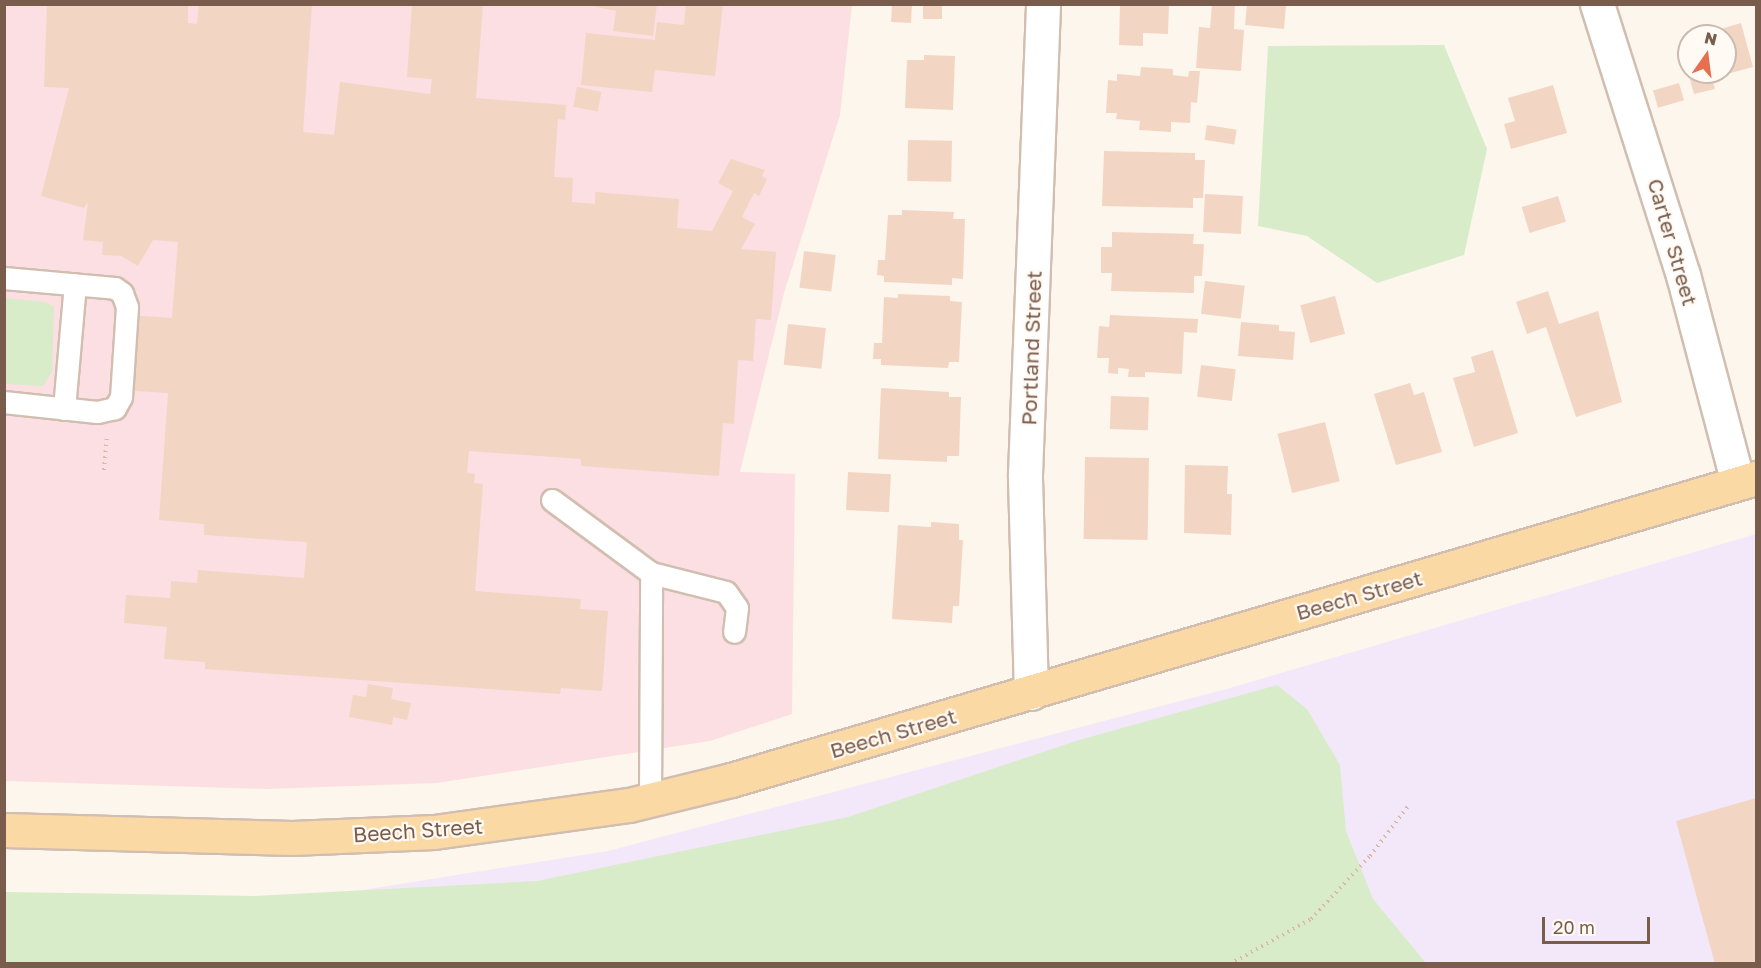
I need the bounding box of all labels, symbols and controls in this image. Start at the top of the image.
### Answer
north arrow [1677,24,1737,84]
text: N [1703,27,1719,50]
street label: Carter Street [1643,176,1703,308]
street label: Portland Street [1016,270,1046,426]
street label: Beech Street [1293,565,1425,625]
street label: Beech Street [827,703,959,763]
street label: Beech Street [352,813,484,847]
scale bar [1545,905,1653,943]
text: 20 m [1553,916,1595,938]

